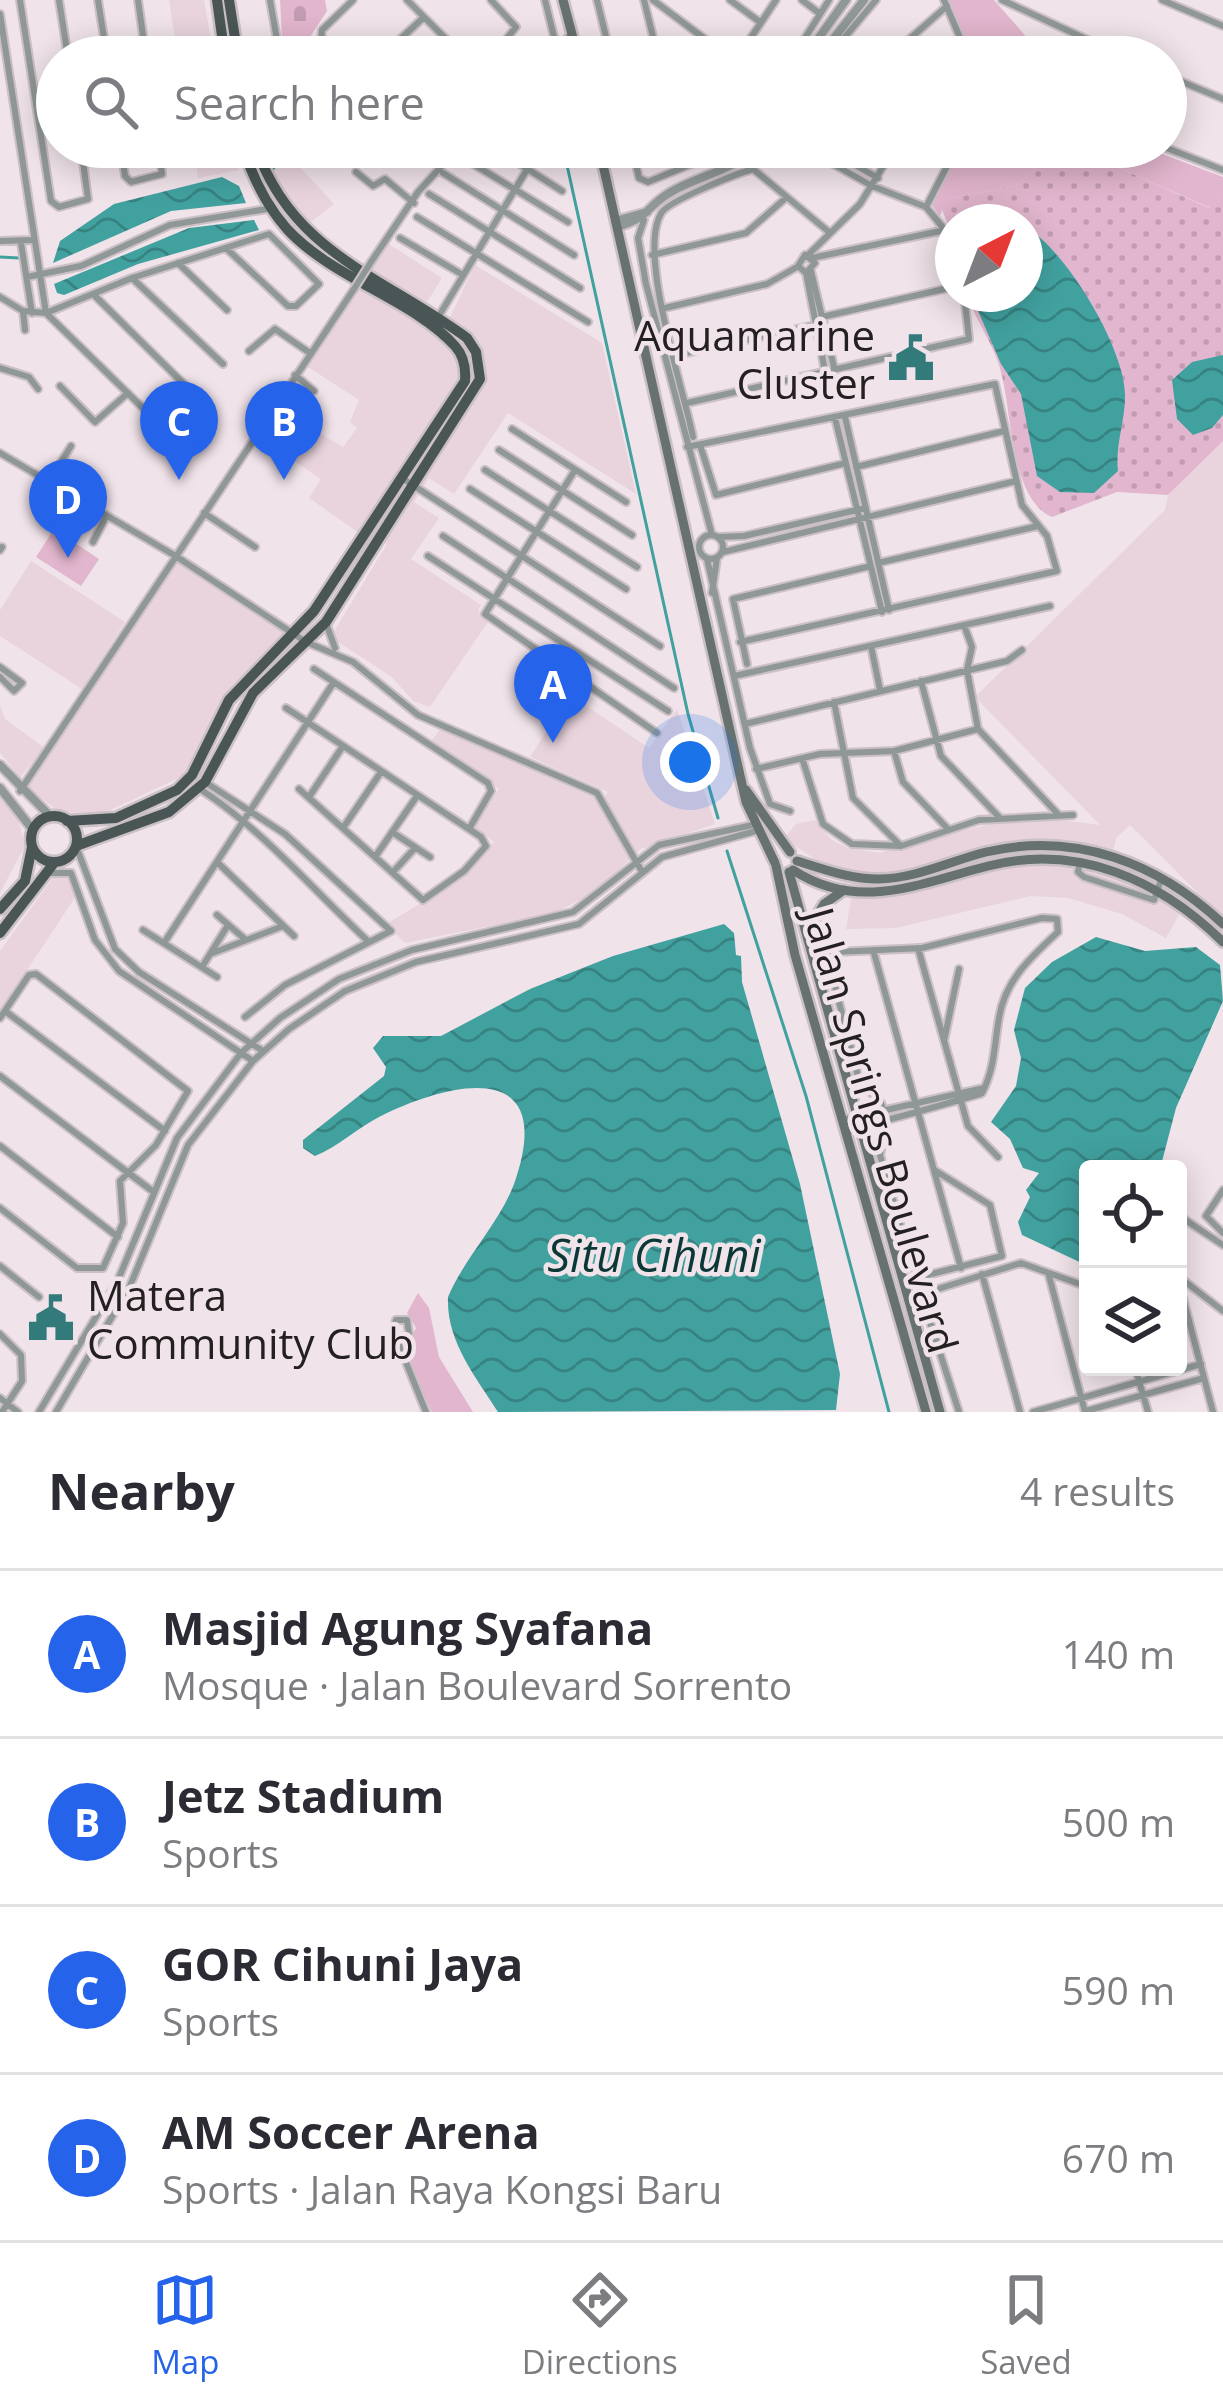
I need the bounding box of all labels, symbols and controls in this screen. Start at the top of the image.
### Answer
search box [36,36,1187,168]
icon: search [78,69,144,135]
text: Search here [174,72,425,133]
north arrow [935,204,1043,312]
place label: Aquamarine Cluster [634,306,875,411]
public building icon: Aquamarine Cluster [886,333,936,383]
pin: C [140,381,218,480]
pin: B [245,381,323,480]
pin: D [29,459,107,558]
pin: A [514,644,592,743]
your location [660,732,720,792]
street label: Jalan Springs Boulevard [790,897,973,1359]
map controls [1079,1160,1187,1376]
button: locate [1079,1160,1187,1268]
water label: Situ Cihuni [547,1224,761,1285]
place label: Matera Community Club [87,1266,414,1371]
button: layers [1079,1268,1187,1376]
public building icon: Matera Community Club [26,1293,76,1343]
text: Nearby [48,1455,235,1525]
text: 4 results [1020,1464,1175,1517]
text: Masjid Agung Syafana [162,1597,653,1658]
text: A [74,1627,100,1680]
text: 140 m [1062,1627,1175,1680]
text: Mosque · Jalan Boulevard Sorrento [162,1658,792,1711]
text: Jetz Stadium [162,1765,444,1826]
text: B [74,1795,100,1848]
text: 500 m [1062,1795,1175,1848]
text: Sports [162,1826,279,1879]
text: GOR Cihuni Jaya [162,1933,523,1994]
text: C [75,1963,99,2016]
text: 590 m [1062,1963,1175,2016]
text: Sports [162,1994,279,2047]
text: AM Soccer Arena [162,2101,540,2162]
text: D [73,2131,101,2184]
text: 670 m [1062,2131,1175,2184]
text: Sports · Jalan Raya Kongsi Baru [162,2162,722,2215]
tab: Map [151,2267,219,2384]
tab: Directions [522,2267,678,2384]
tab: Saved [980,2267,1072,2384]

